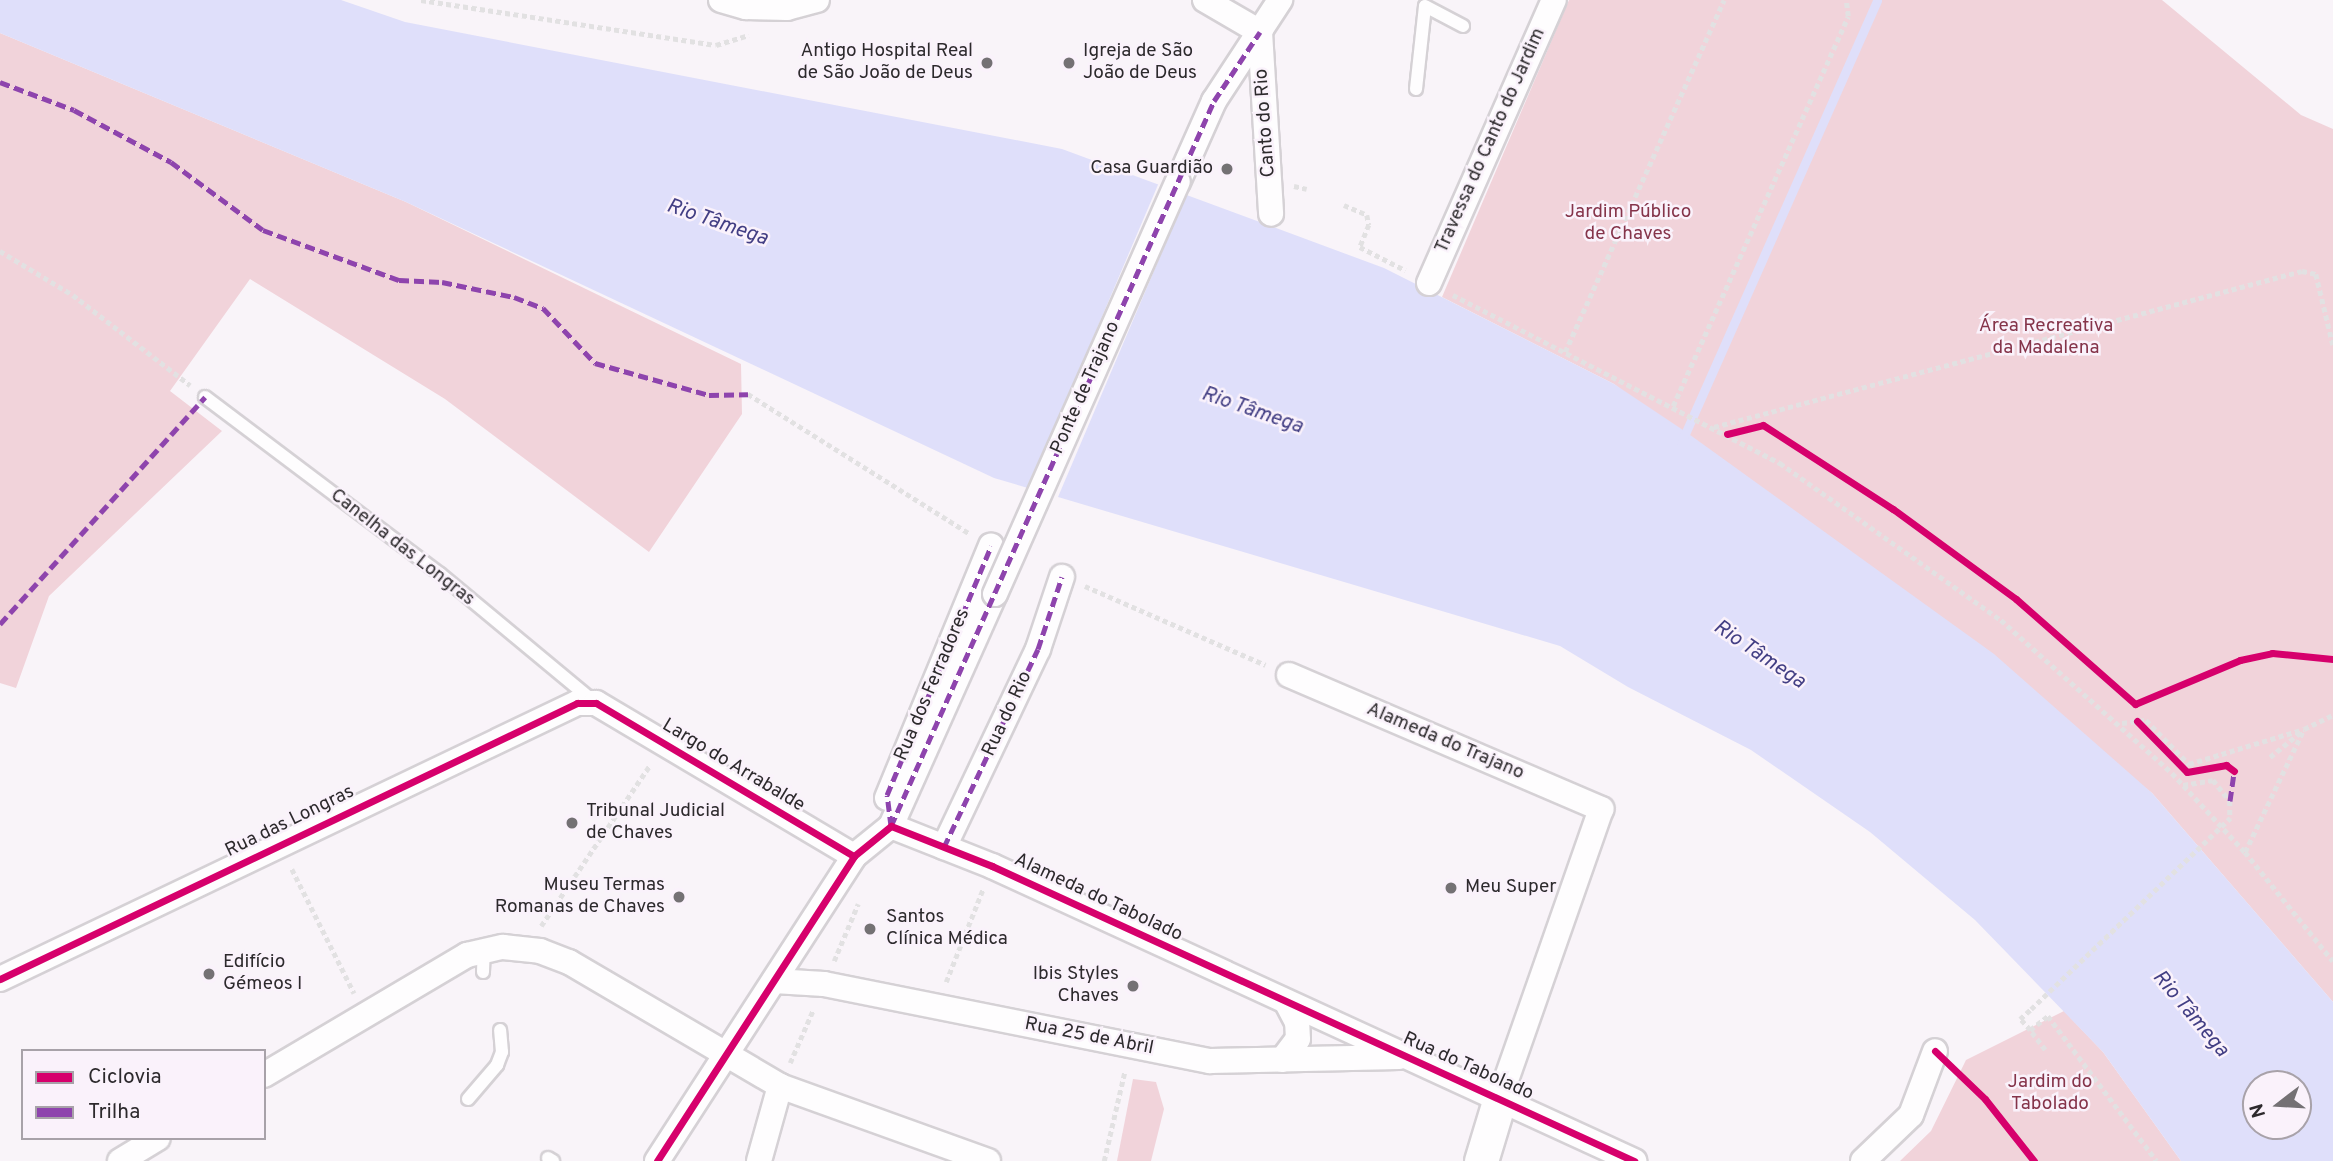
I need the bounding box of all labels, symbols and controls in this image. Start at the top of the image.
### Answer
street label: Travessa do Canto do Jardim [1431,25,1551,257]
place label: Antigo Hospital Real de São João de Deus [797,41,973,85]
place label: Igreja de São João de Deus [1083,41,1197,85]
marker: Antigo Hospital Real de São João de Deus [979,55,995,71]
marker: Igreja de São João de Deus [1061,55,1077,71]
street label: Canto do Rio [1251,68,1281,178]
place label: Casa Guardião [1090,158,1213,180]
marker: Casa Guardião [1219,161,1235,177]
water label: Rio Tâmega [663,194,771,252]
park label: Jardim Público de Chaves [1565,202,1691,246]
park label: Área Recreativa da Madalena [1979,316,2113,360]
street label: Ponte de Trajano [1046,318,1126,458]
water label: Rio Tâmega [1198,382,1306,440]
street label: Canelha das Longras [325,485,479,611]
street label: Rua dos Ferradores [891,605,975,765]
water label: Rio Tâmega [1708,615,1810,695]
street label: Rua do Rio [978,668,1038,760]
street label: Alameda do Trajano [1362,698,1528,786]
street label: Largo do Arrabalde [657,714,809,818]
street label: Rua das Longras [222,781,358,863]
place label: Tribunal Judicial de Chaves [586,801,725,845]
marker: Tribunal Judicial de Chaves [564,815,580,831]
street label: Alameda do Tabolado [1010,849,1186,947]
place label: Museu Termas Romanas de Chaves [495,875,665,919]
place label: Meu Super [1465,877,1557,899]
marker: Meu Super [1443,880,1459,896]
marker: Museu Termas Romanas de Chaves [671,889,687,905]
place label: Santos Clínica Médica [886,907,1008,951]
marker: Santos Clínica Médica [860,919,880,939]
place label: Edifício Gémeos I [223,952,302,996]
place label: Ibis Styles Chaves [1033,964,1119,1008]
water label: Rio Tâmega [2146,965,2234,1063]
marker: Edifício Gémeos I [201,966,217,982]
marker: Ibis Styles Chaves [1125,978,1141,994]
street label: Rua 25 de Abril [1022,1013,1156,1061]
street label: Rua do Tabolado [1399,1028,1537,1106]
legend [21,1049,266,1140]
text: Ciclovia [88,1064,162,1091]
north arrow [2242,1070,2312,1140]
park label: Jardim do Tabolado [2008,1072,2092,1116]
text: Trilha [88,1099,140,1126]
text: N [2245,1101,2272,1121]

